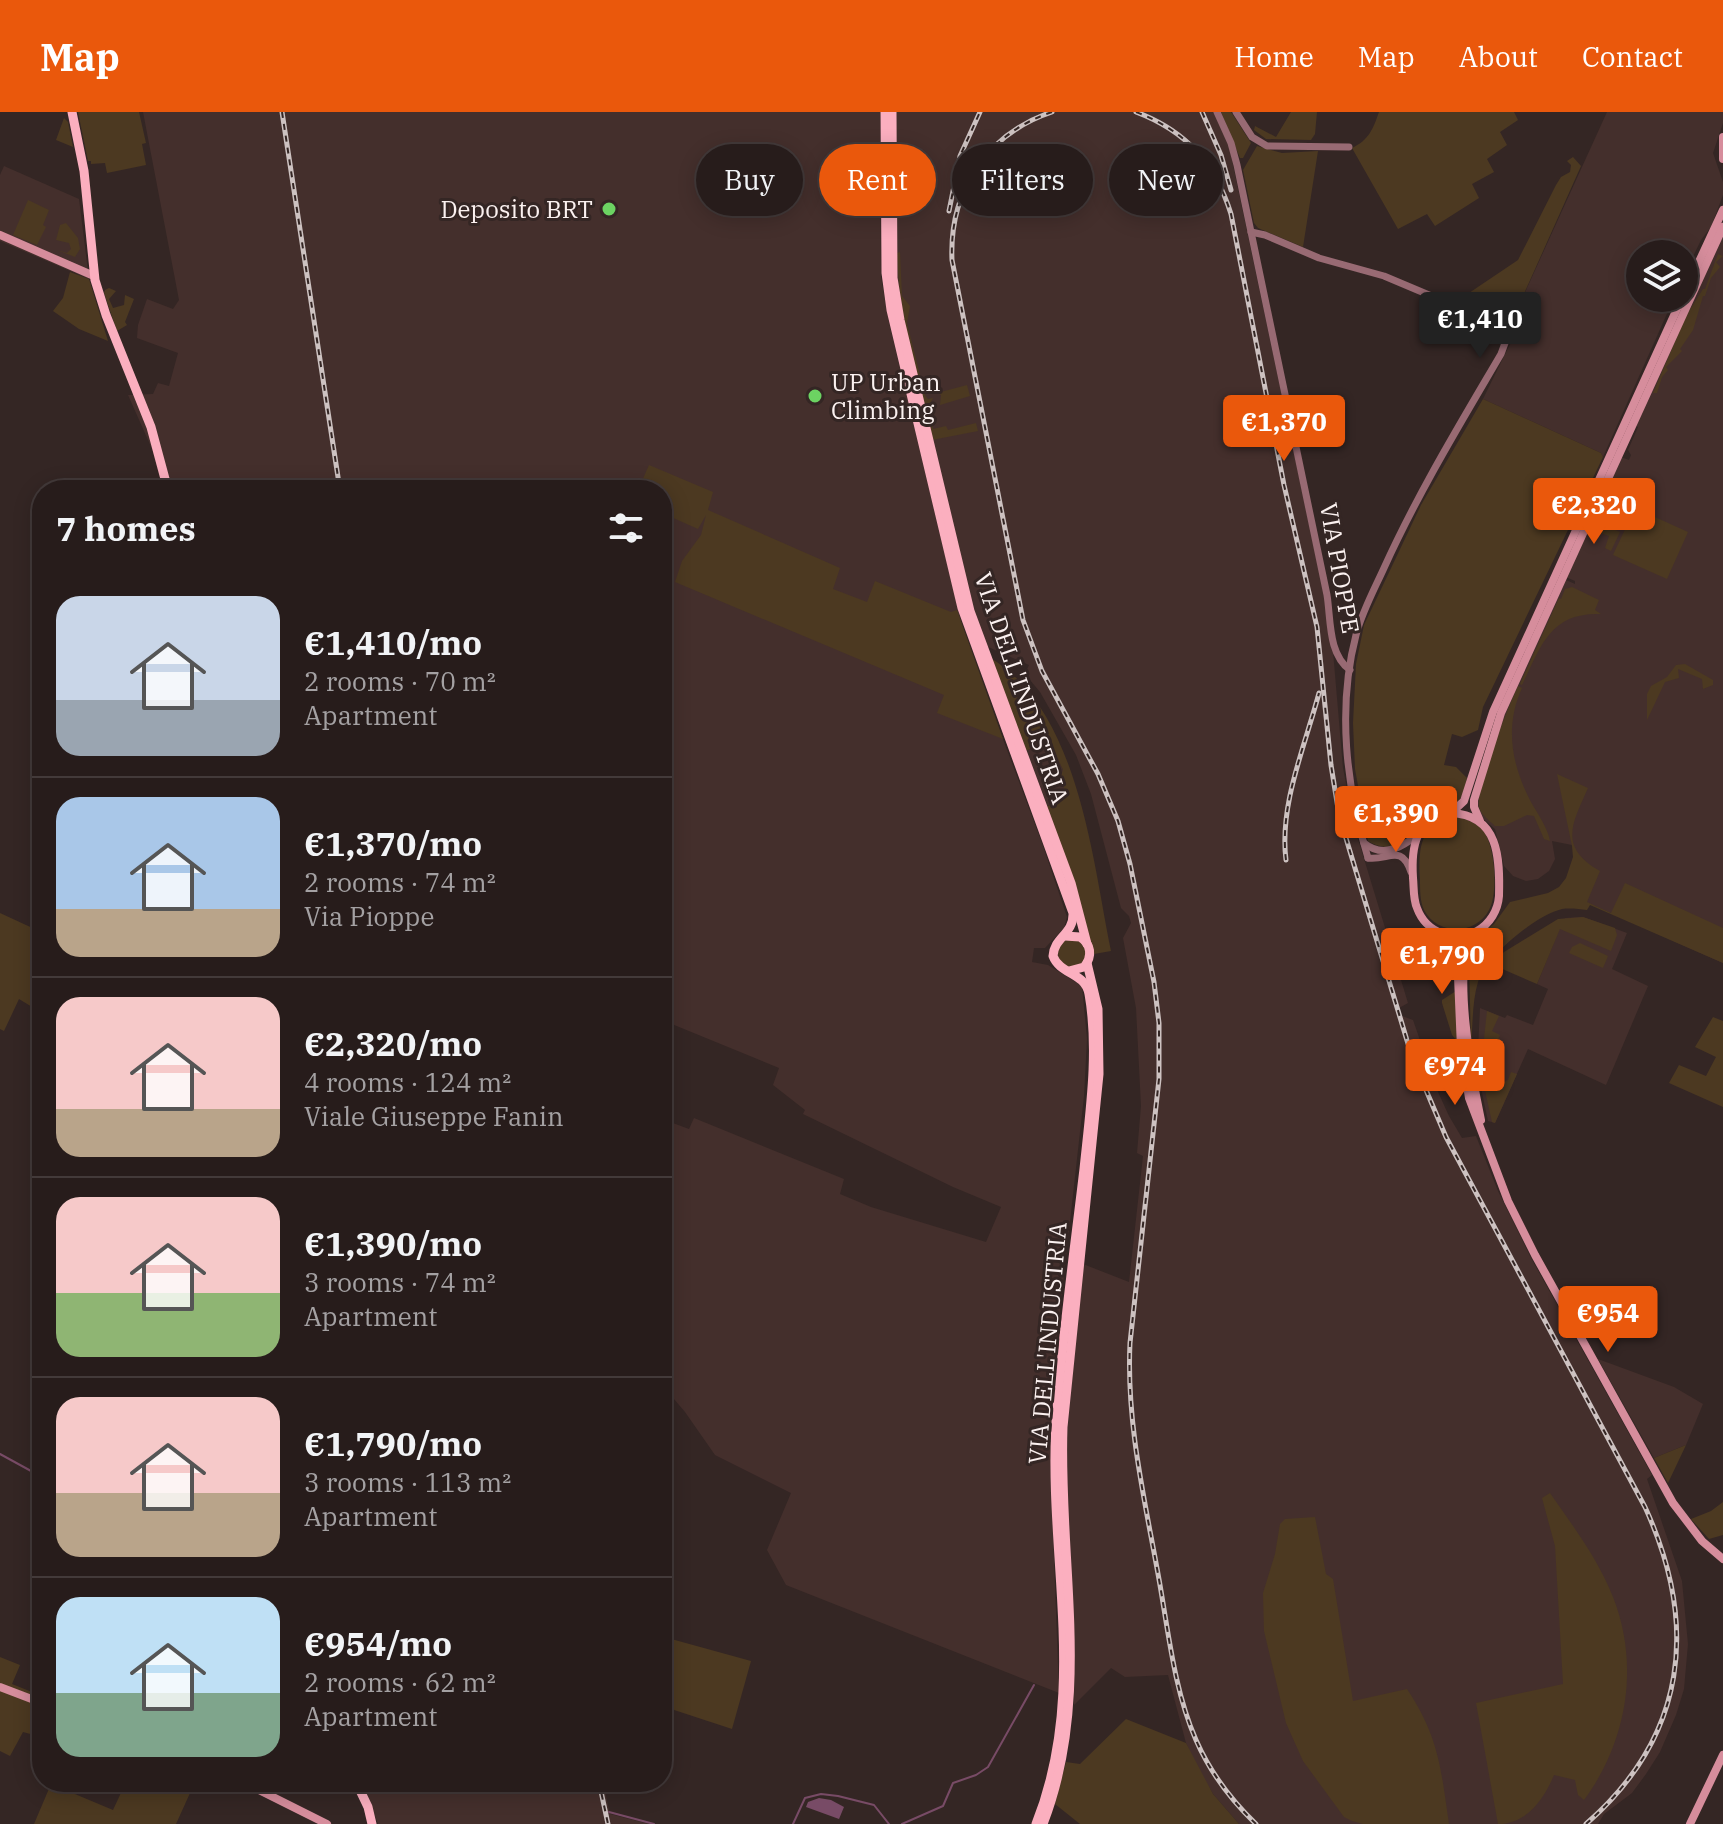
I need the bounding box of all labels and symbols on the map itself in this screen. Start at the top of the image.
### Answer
place label: Deposito BRT [441,193,593,225]
marker: Deposito BRT [600,200,618,218]
pin: €1,410 [1415,292,1545,360]
place label: UP Urban Climbing [831,366,941,426]
marker: UP Urban Climbing [806,387,824,405]
pin: €1,370 [1219,395,1349,463]
pin: €2,320 [1529,478,1659,546]
street label: VIA PIOPPE [1313,500,1367,636]
street label: VIA DELL'INDUSTRIA [967,568,1077,809]
pin: €1,390 [1331,786,1461,854]
pin: €1,790 [1377,928,1507,996]
pin: €974 [1408,1039,1502,1107]
street label: VIA DELL'INDUSTRIA [1020,1220,1074,1465]
pin: €954 [1561,1286,1655,1354]

